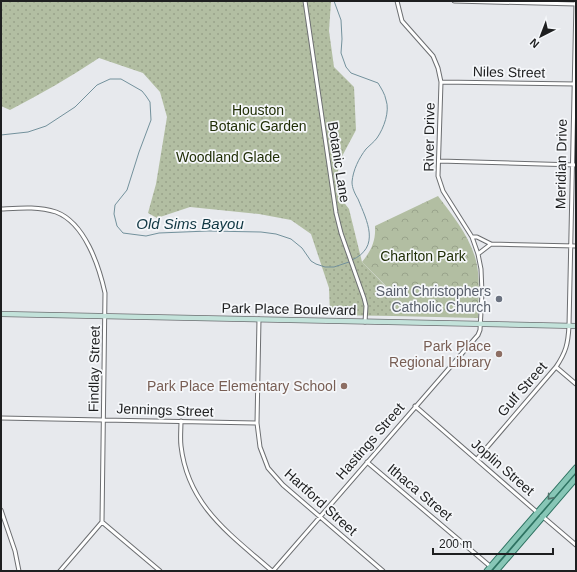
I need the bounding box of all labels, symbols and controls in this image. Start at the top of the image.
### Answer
north arrow [521,16,561,56]
text: N [527,36,541,51]
street label: Niles Street [473,63,545,81]
park label: Houston Botanic Garden [209,102,307,134]
street label: River Drive [420,102,438,172]
street label: Meridian Drive [552,119,570,209]
street label: Botanic Lane [325,120,353,204]
park label: Woodland Glade [176,149,280,165]
water label: Old Sims Bayou [136,215,244,232]
park label: Charlton Park [380,248,467,264]
place label: Saint Christophers Catholic Church [376,283,491,315]
marker: Saint Christophers Catholic Church [494,294,504,304]
street label: Park Place Boulevard [222,300,356,318]
street label: Findlay Street [85,326,103,412]
place label: Park Place Regional Library [389,338,491,370]
marker: Park Place Regional Library [494,349,504,359]
street label: Gulf Street [494,358,550,420]
place label: Park Place Elementary School [147,378,336,394]
marker: Park Place Elementary School [339,381,349,391]
street label: Jennings Street [116,400,214,420]
street label: Hastings Street [333,400,408,482]
street label: Joplin Street [468,435,538,499]
street label: Ithaca Street [384,460,456,524]
street label: Hartford Street [282,465,361,539]
one-way arrow [548,492,555,500]
scale bar [433,530,553,556]
text: 200 m [439,537,472,551]

